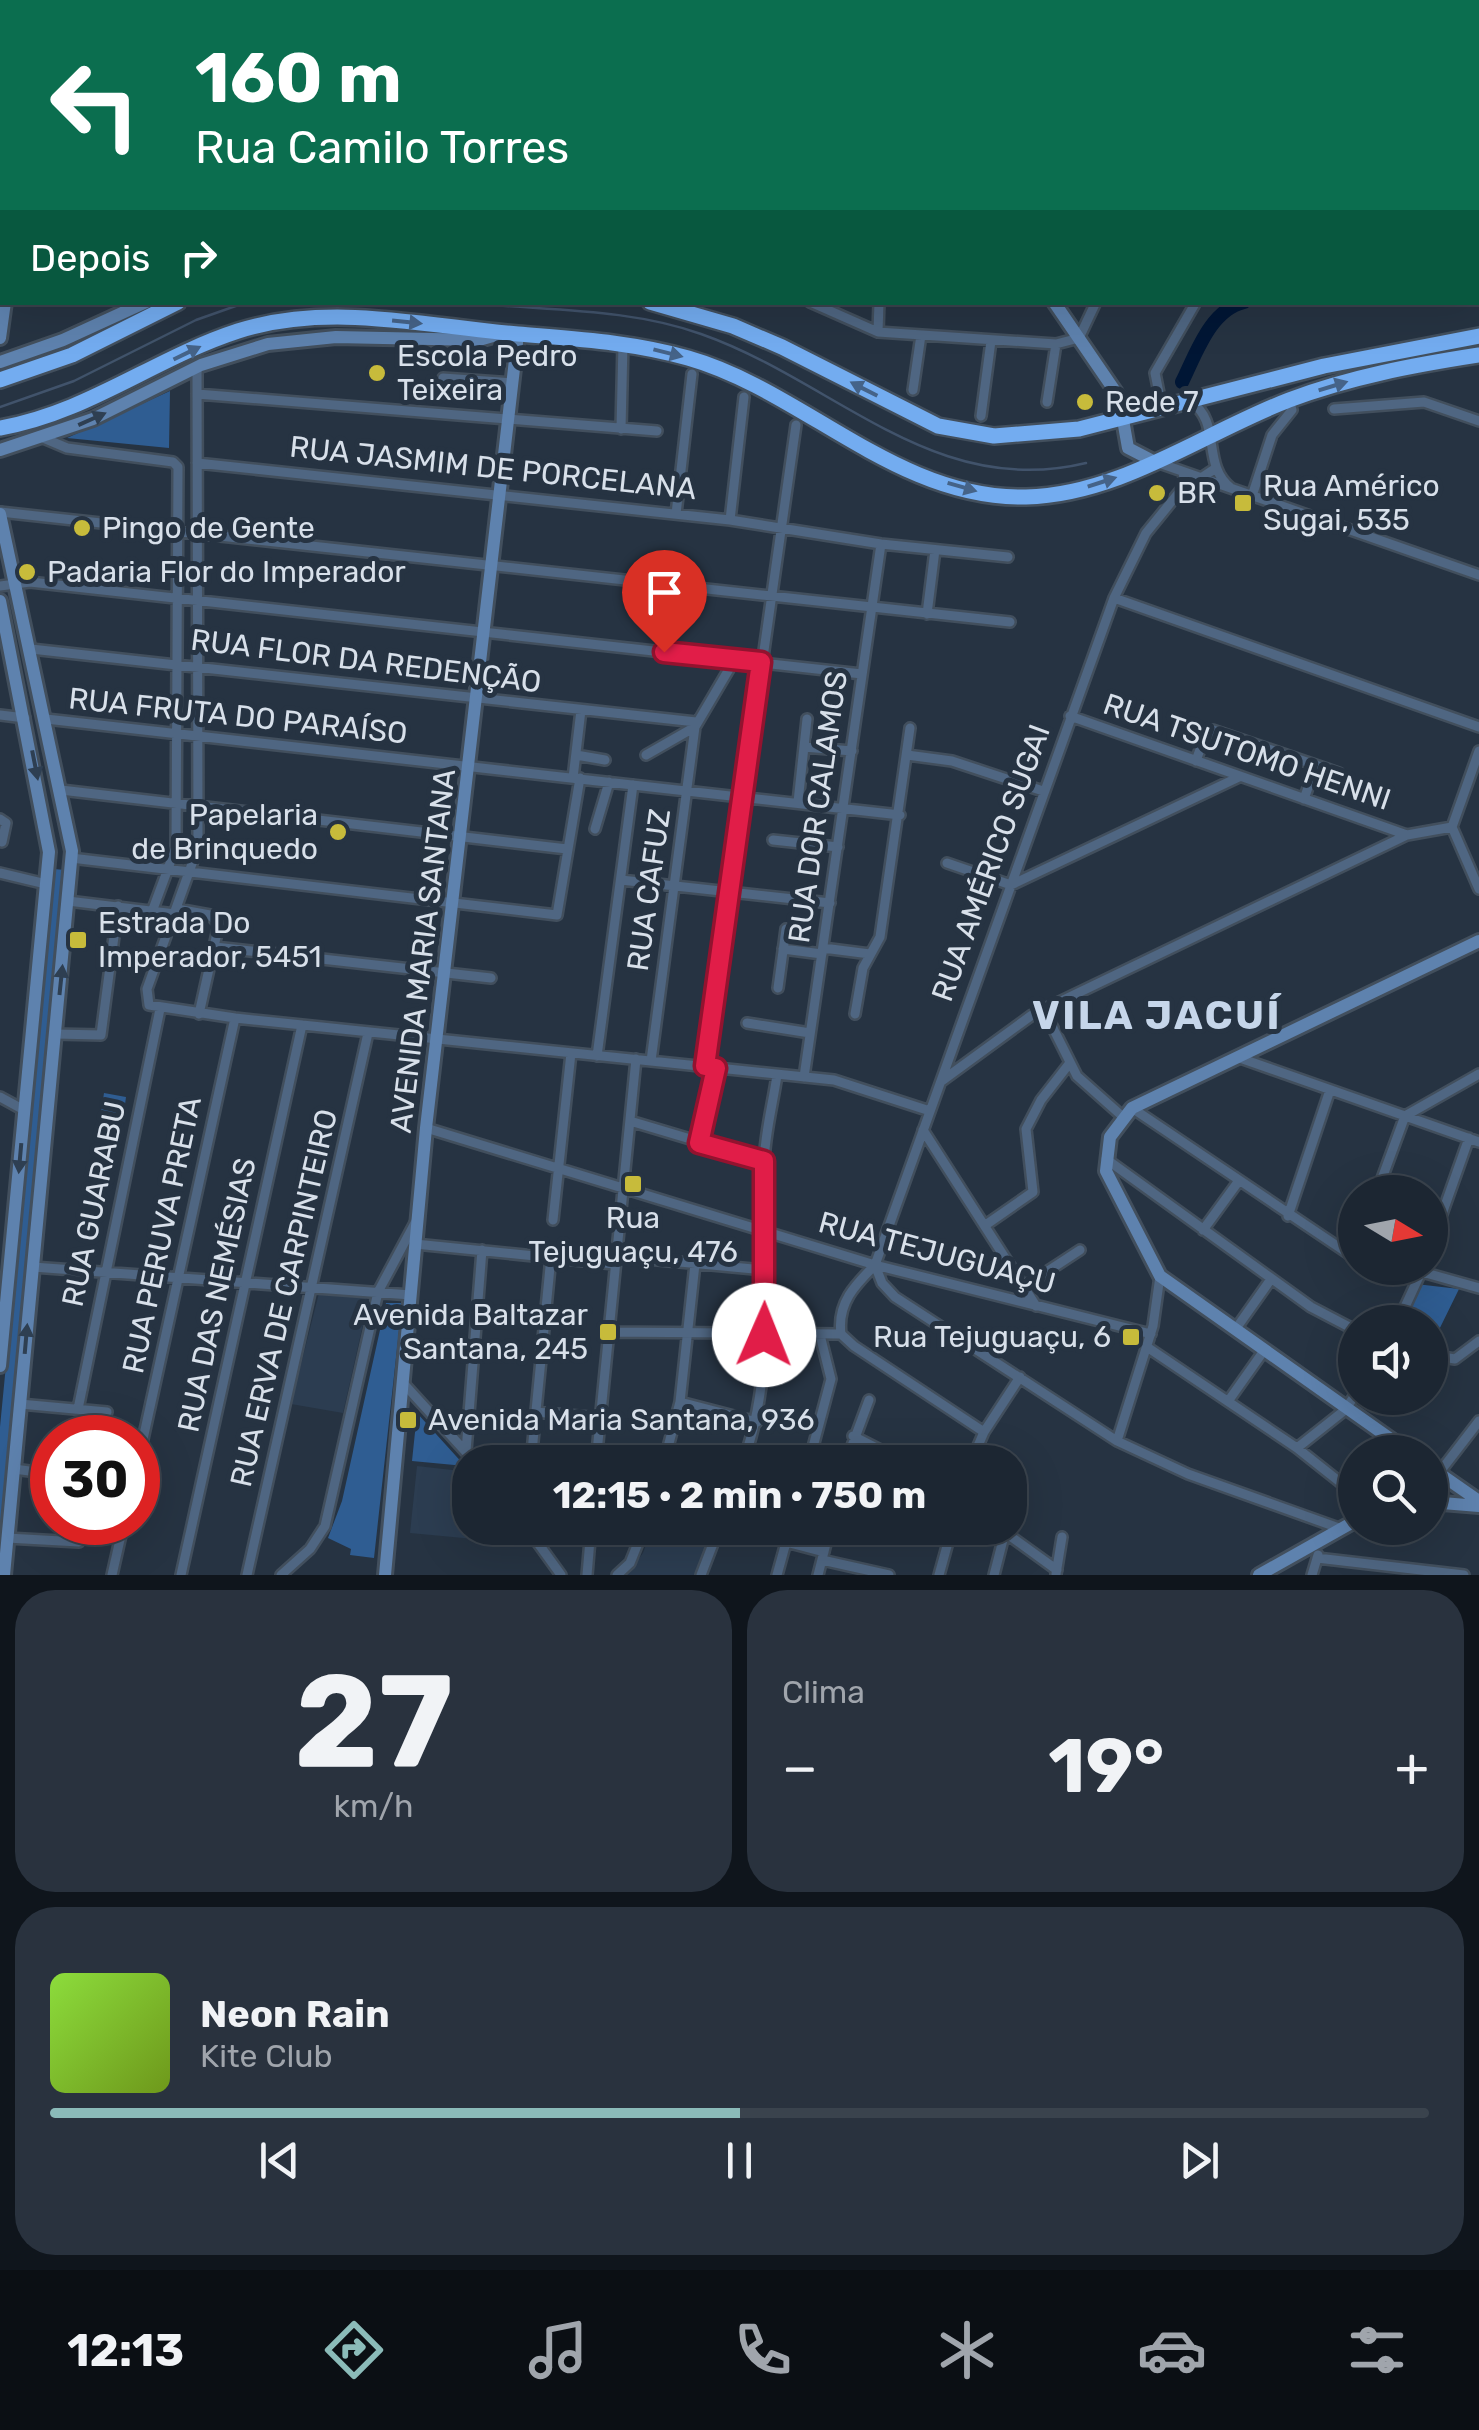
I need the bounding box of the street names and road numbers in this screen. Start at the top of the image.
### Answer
street label: RUA JASMIM DE PORCELANA [288,429,698,507]
street label: RUA FLOR DA REDENÇÃO [189,622,543,700]
street label: RUA DOR CALAMOS [781,669,855,945]
street label: RUA FRUTA DO PARAÍSO [67,680,409,752]
street label: RUA TSUTOMO HENNI [1099,686,1395,818]
street label: RUA AMÉRICO SUGAI [924,720,1058,1006]
street label: AVENIDA MARIA SANTANA [383,767,463,1135]
street label: RUA CAFUZ [620,807,678,973]
street label: RUA PERUVA PRETA [115,1093,209,1377]
street label: RUA GUARABU [55,1098,133,1310]
street label: RUA ERVA DE CARPINTEIRO [223,1106,345,1490]
street label: RUA DAS NEMÉSIAS [170,1155,264,1435]
street label: RUA TEJUGUAÇU [815,1204,1059,1302]

